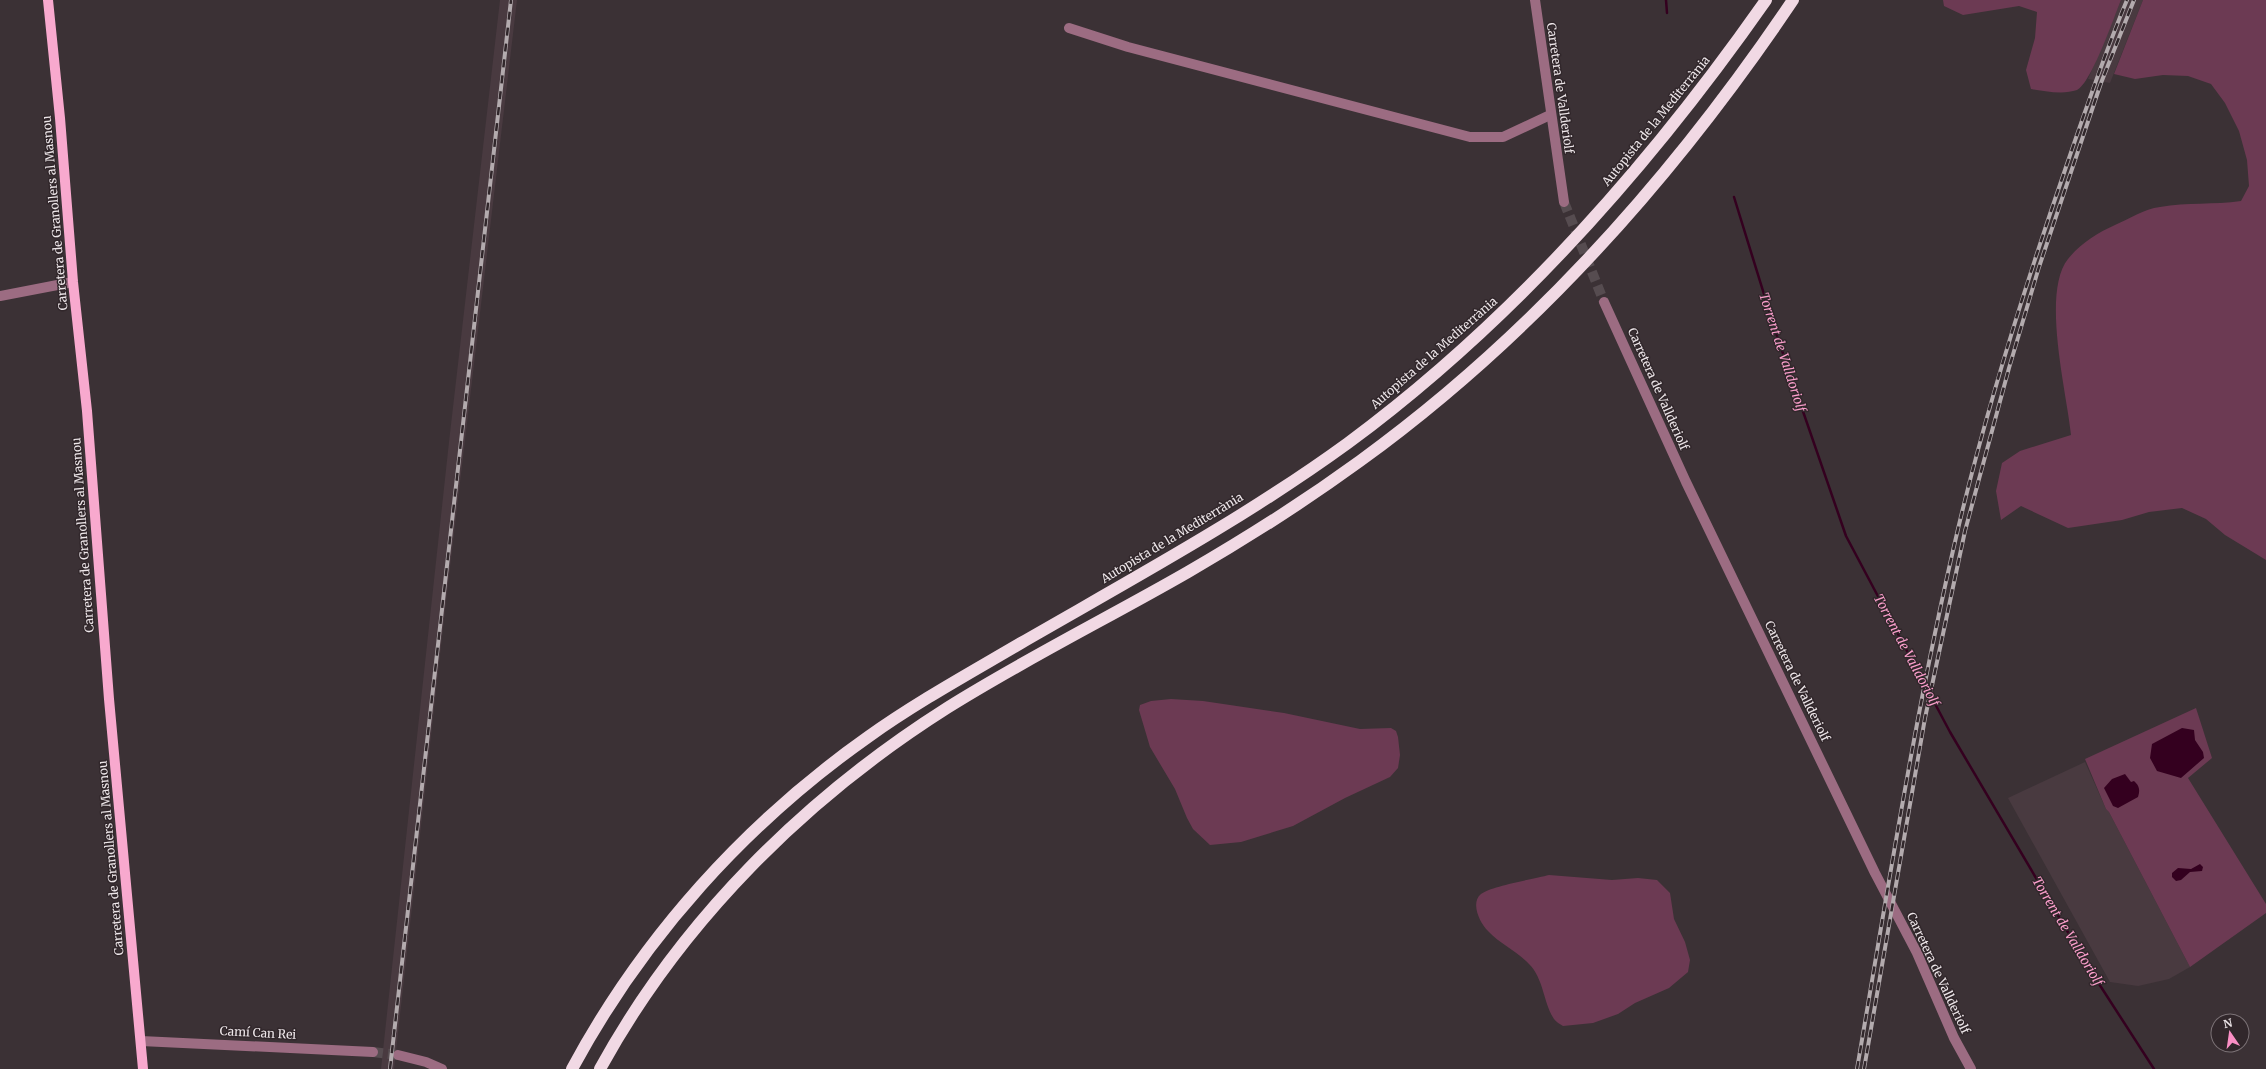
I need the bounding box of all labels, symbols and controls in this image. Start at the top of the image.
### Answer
street label: Carretera de Vallderiolf [1544,21,1577,155]
street label: Autopista de la Mediterrània [1598,52,1713,190]
street label: Carretera de Granollers al Masnou [38,115,70,311]
water label: Torrent de Valldoriolf [1755,290,1810,416]
street label: Autopista de la Mediterrània [1366,293,1501,412]
street label: Carretera de Vallderiolf [1625,325,1692,453]
street label: Carretera de Granollers al Masnou [68,437,97,633]
street label: Autopista de la Mediterrània [1097,489,1246,586]
water label: Torrent de Valldoriolf [1870,591,1944,711]
street label: Carretera de Vallderiolf [1762,618,1833,744]
street label: Carretera de Granollers al Masnou [94,760,126,956]
water label: Torrent de Valldoriolf [2028,873,2108,990]
street label: Carretera de Vallderiolf [1904,910,1973,1036]
north arrow [2210,1013,2250,1053]
text: N [2222,1015,2234,1031]
street label: Camí Can Rei [219,1023,297,1042]

